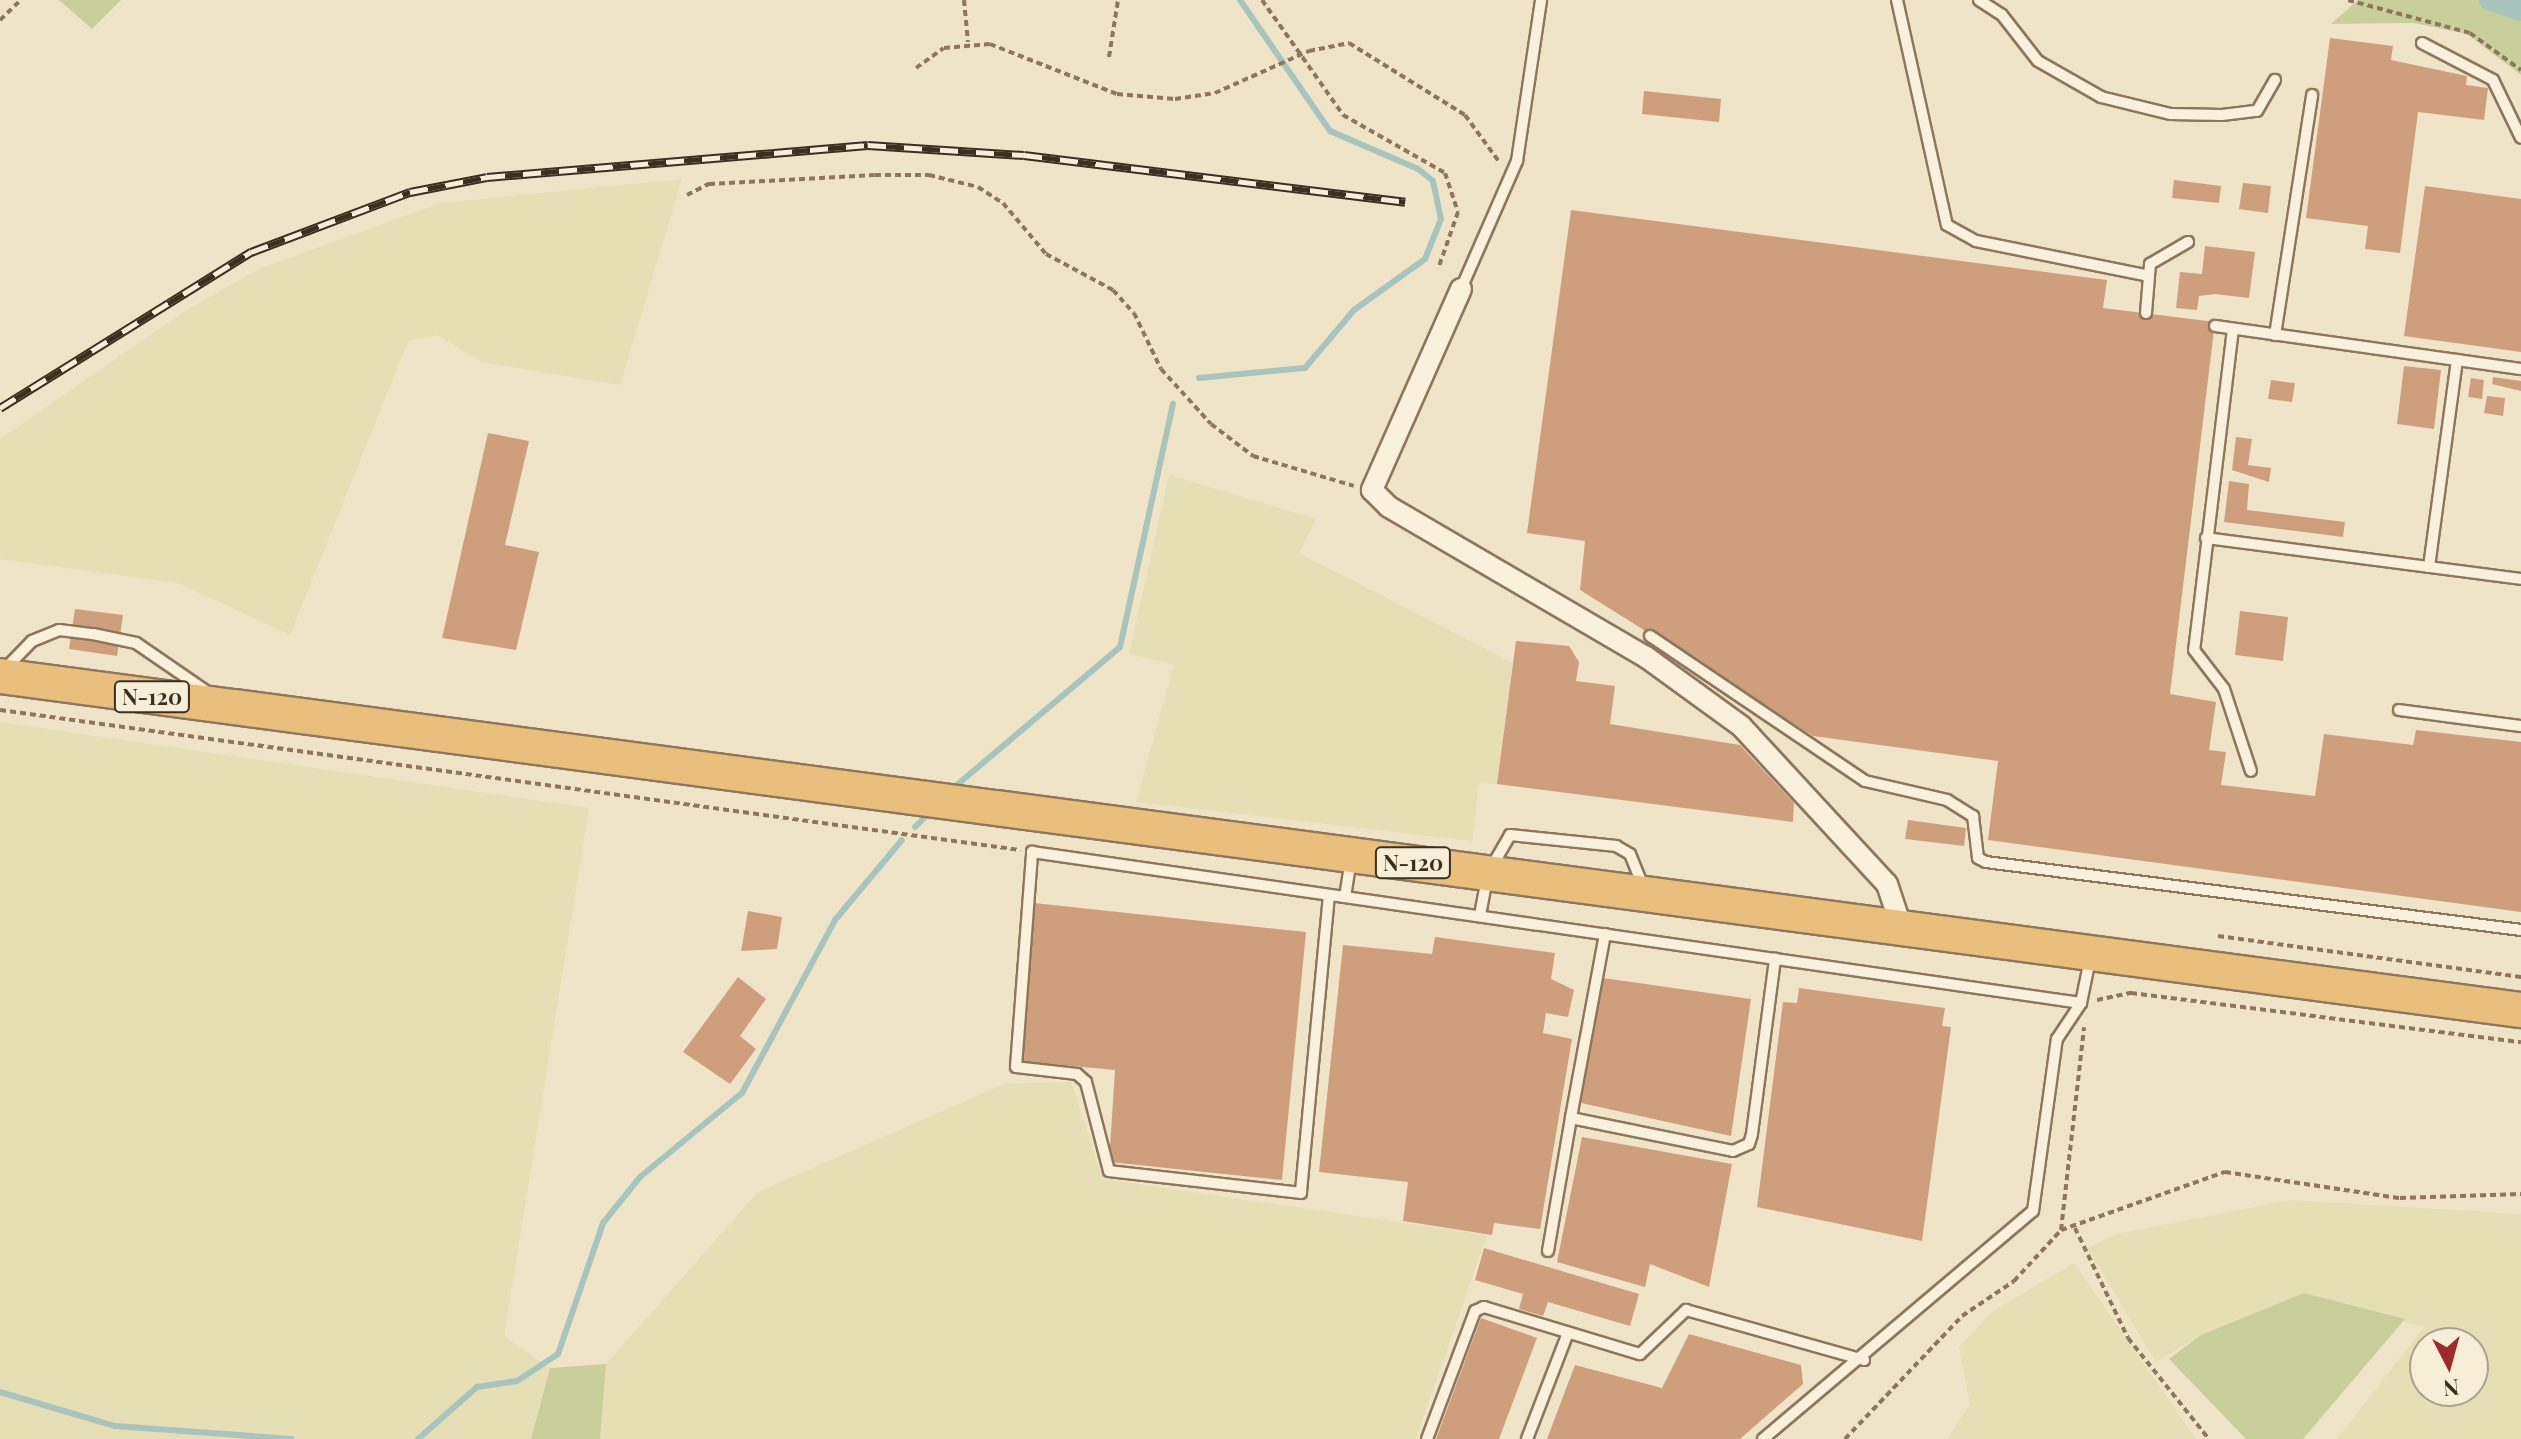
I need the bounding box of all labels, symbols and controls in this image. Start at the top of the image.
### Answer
road number: N-120 [112,679,192,715]
road number: N-120 [1373,845,1453,881]
north arrow [2409,1327,2489,1407]
text: N [2442,1373,2461,1405]

